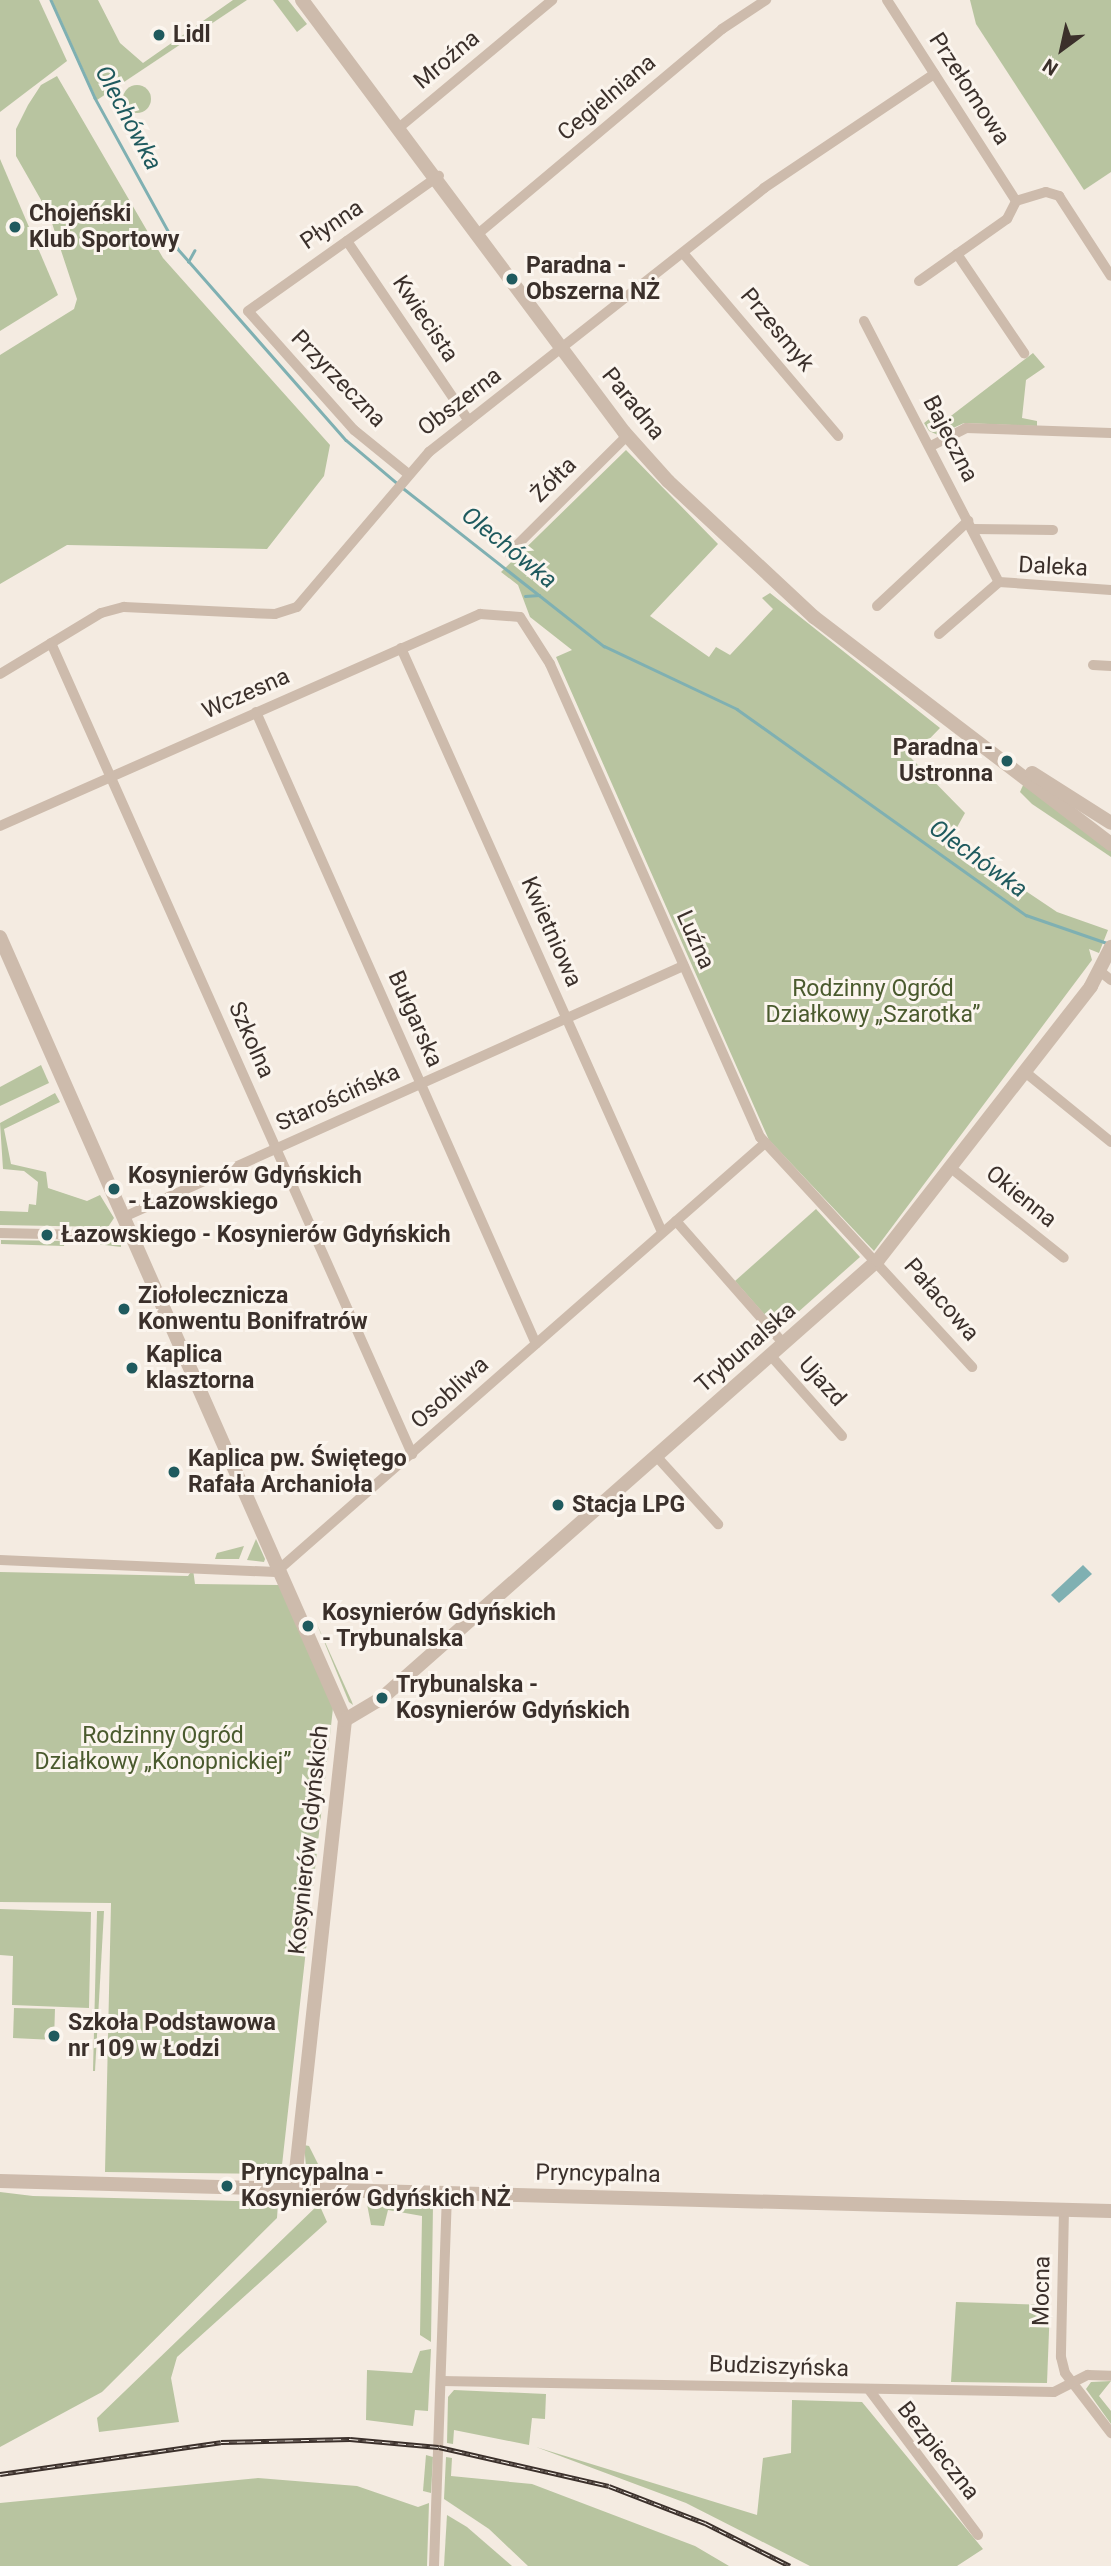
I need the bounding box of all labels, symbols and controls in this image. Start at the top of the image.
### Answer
north arrow [1027,14,1097,84]
place label: Lidl [173,21,211,49]
street label: Mroźna [409,25,485,95]
marker: Lidl [151,27,167,43]
street label: Przełomowa [923,28,1015,150]
street label: Cegielniana [552,49,662,147]
text: N [1038,54,1062,80]
water label: Olechówka [88,61,168,175]
street label: Płynna [295,194,369,256]
place label: Chojeński Klub Sportowy [29,200,179,254]
marker: Chojeński Klub Sportowy [7,219,23,235]
place label: Paradna - Obszerna NŻ [526,252,660,306]
street label: Kwiecista [386,271,464,367]
marker: Paradna - Obszerna NŻ [504,271,520,287]
street label: Przesmyk [734,283,820,377]
street label: Przyrzeczna [285,325,391,433]
street label: Obszerna [413,362,507,442]
street label: Paradna [596,362,670,446]
street label: Bajeczna [917,391,983,487]
street label: Żółta [526,452,582,508]
water label: Olechówka [456,501,562,595]
street label: Daleka [1018,551,1088,583]
street label: Wczesna [198,663,294,725]
place label: Paradna - Ustronna [893,734,993,788]
marker: Paradna - Ustronna [999,753,1015,769]
water label: Olechówka [923,814,1033,904]
street label: Kwietniowa [514,873,588,991]
street label: Luźna [670,906,720,974]
street label: Bułgarska [382,967,448,1071]
park label: Rodzinny Ogród Działkowy „Szarotka” [766,975,980,1029]
street label: Szkolna [222,998,280,1082]
street label: Starościńska [272,1058,404,1138]
street label: Okienna [980,1160,1062,1234]
place label: Kosynierów Gdyńskich - Łazowskiego [128,1162,362,1216]
marker: Kosynierów Gdyńskich - Łazowskiego [106,1181,122,1197]
place label: Łazowskiego - Kosynierów Gdyńskich [61,1221,451,1249]
marker: Łazowskiego - Kosynierów Gdyńskich [39,1227,55,1243]
street label: Pałacowa [898,1253,984,1347]
place label: Ziołolecznicza Konwentu Bonifratrów [138,1282,368,1336]
street label: Trybunalska [690,1297,802,1399]
marker: Ziołolecznicza Konwentu Bonifratrów [116,1301,132,1317]
place label: Kaplica klasztorna [146,1341,254,1395]
street label: Osobliwa [406,1351,494,1435]
street label: Ujazd [793,1352,851,1412]
marker: Kaplica klasztorna [124,1360,140,1376]
place label: Kaplica pw. Świętego Rafała Archanioła [188,1445,407,1499]
marker: Kaplica pw. Świętego Rafała Archanioła [166,1464,182,1480]
place label: Stacja LPG [572,1491,685,1519]
marker: Stacja LPG [550,1497,566,1513]
place label: Kosynierów Gdyńskich - Trybunalska [322,1599,556,1653]
marker: Kosynierów Gdyńskich - Trybunalska [300,1618,316,1634]
place label: Trybunalska - Kosynierów Gdyńskich [396,1671,630,1725]
marker: Trybunalska - Kosynierów Gdyńskich [374,1690,390,1706]
park label: Rodzinny Ogród Działkowy „Konopnickiej” [35,1722,291,1776]
street label: Kosynierów Gdyńskich [283,1724,335,1956]
place label: Szkoła Podstawowa nr 109 w Łodzi [68,2009,276,2063]
marker: Szkoła Podstawowa nr 109 w Łodzi [46,2028,62,2044]
place label: Pryncypalna - Kosynierów Gdyńskich NŻ [241,2159,511,2213]
street label: Pryncypalna [535,2159,661,2189]
marker: Pryncypalna - Kosynierów Gdyńskich NŻ [219,2178,235,2194]
street label: Mocna [1028,2256,1056,2326]
street label: Budziszyńska [709,2351,849,2383]
street label: Bezpieczna [891,2396,985,2506]

